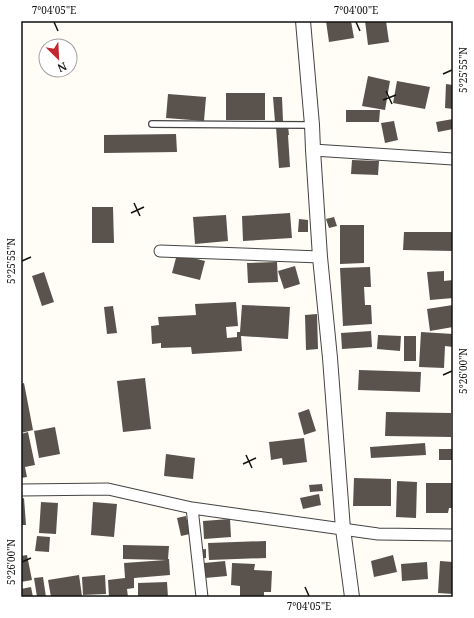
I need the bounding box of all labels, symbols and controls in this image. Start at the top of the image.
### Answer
text: 7°04'05"E [32,3,76,17]
text: 7°04'00"E [334,3,378,17]
north arrow [38,38,78,78]
text: 5°25'55"N [456,47,470,93]
text: N [55,59,69,76]
text: 5°25'55"N [4,238,18,284]
text: 5°26'00"N [456,348,470,394]
text: 5°26'00"N [4,539,18,585]
text: 7°04'05"E [287,599,331,613]

